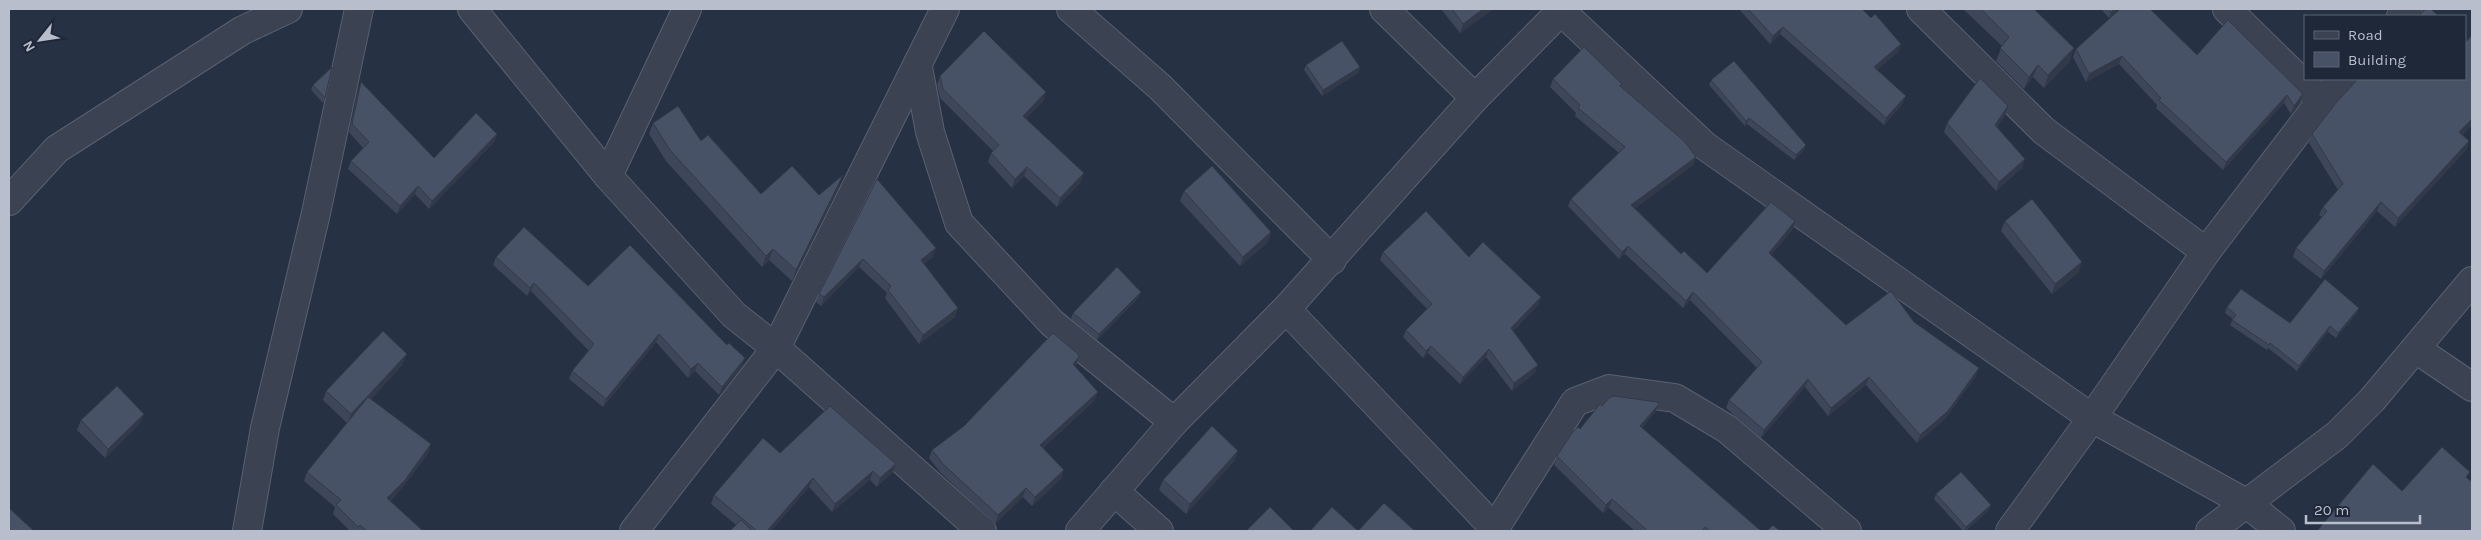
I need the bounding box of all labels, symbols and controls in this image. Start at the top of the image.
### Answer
north arrow [15,15,65,65]
legend [2304,15,2466,80]
text: Road [2348,26,2383,44]
text: N [19,38,39,55]
text: Building [2348,51,2406,69]
scale bar [2306,492,2420,524]
text: 20 m [2314,501,2349,519]

